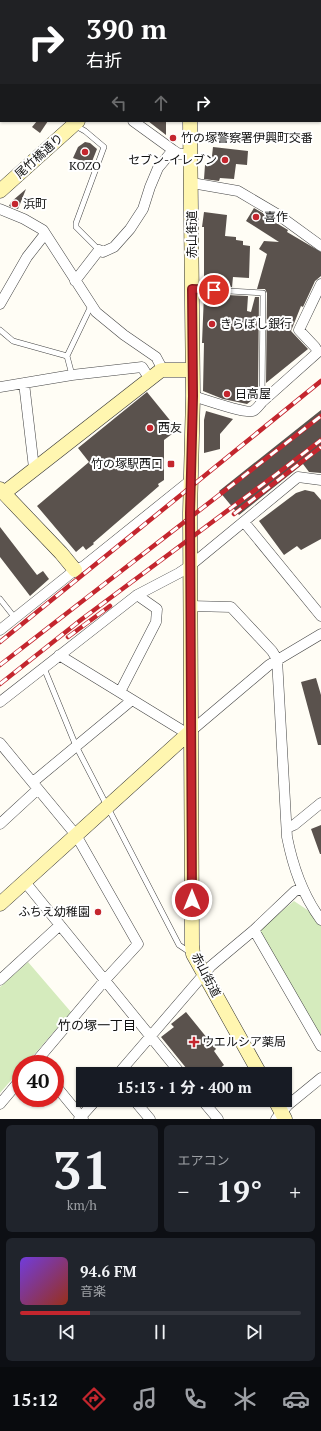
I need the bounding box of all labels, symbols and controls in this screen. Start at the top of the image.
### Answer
text: 390 m [86,10,167,47]
icon: right [20,16,72,68]
text: 右折 [86,48,122,72]
icon: left [108,92,130,114]
icon: ahead [150,92,172,114]
icon: right [192,92,214,114]
street label: 尾竹橋通り [11,130,66,181]
place label: 竹の塚警察署伊興町交番 [181,130,313,145]
marker: 竹の塚警察署伊興町交番 [168,133,178,143]
marker: KOZO [80,147,90,157]
place label: セブン-イレブン [128,152,217,167]
marker: セブン-イレブン [220,155,230,165]
place label: KOZO [69,158,101,173]
place label: 浜町 [23,196,47,211]
marker: 浜町 [10,199,20,209]
place label: 喜作 [264,209,288,224]
street label: 赤山街道 [184,210,199,258]
marker: 喜作 [251,212,261,222]
pin [197,273,231,307]
icon: arrive [203,279,225,301]
place label: きらぼし銀行 [220,316,292,331]
marker: きらぼし銀行 [207,319,217,329]
place label: 日高屋 [235,386,271,401]
marker: 日高屋 [222,389,232,399]
place label: 西友 [158,420,182,435]
marker: 西友 [145,423,155,433]
place label: 竹の塚駅西口 [91,456,163,471]
marker: 竹の塚駅西口 [166,459,176,469]
position arrow [171,879,213,921]
place label: ふちえ幼稚園 [18,904,90,919]
marker: ふちえ幼稚園 [93,907,103,917]
street label: 赤山街道 [189,950,224,1000]
district label: 竹の塚一丁目 [58,1016,136,1034]
place label: ウエルシア薬局 [202,1034,286,1049]
marker: ウエルシア薬局 [189,1037,199,1047]
speed limit sign: 40 [12,1055,64,1107]
text: 15:13 · 1 分 · 400 m [117,1077,252,1097]
text: 31 [52,1135,111,1204]
text: エアコン [178,1151,230,1169]
text: 19° [216,1171,262,1211]
text: − [178,1177,189,1206]
text: + [289,1177,301,1206]
text: km/h [67,1196,97,1214]
text: 94.6 FM [80,1261,137,1281]
text: 音楽 [80,1282,106,1300]
icon: previous [56,1321,78,1343]
icon: pause [149,1321,171,1343]
icon: next [243,1321,265,1343]
icon: directions [80,1385,108,1413]
icon: music [131,1385,159,1413]
icon: phone [181,1385,209,1413]
icon: climate [231,1385,259,1413]
icon: car [282,1385,310,1413]
text: 15:12 [11,1387,58,1411]

